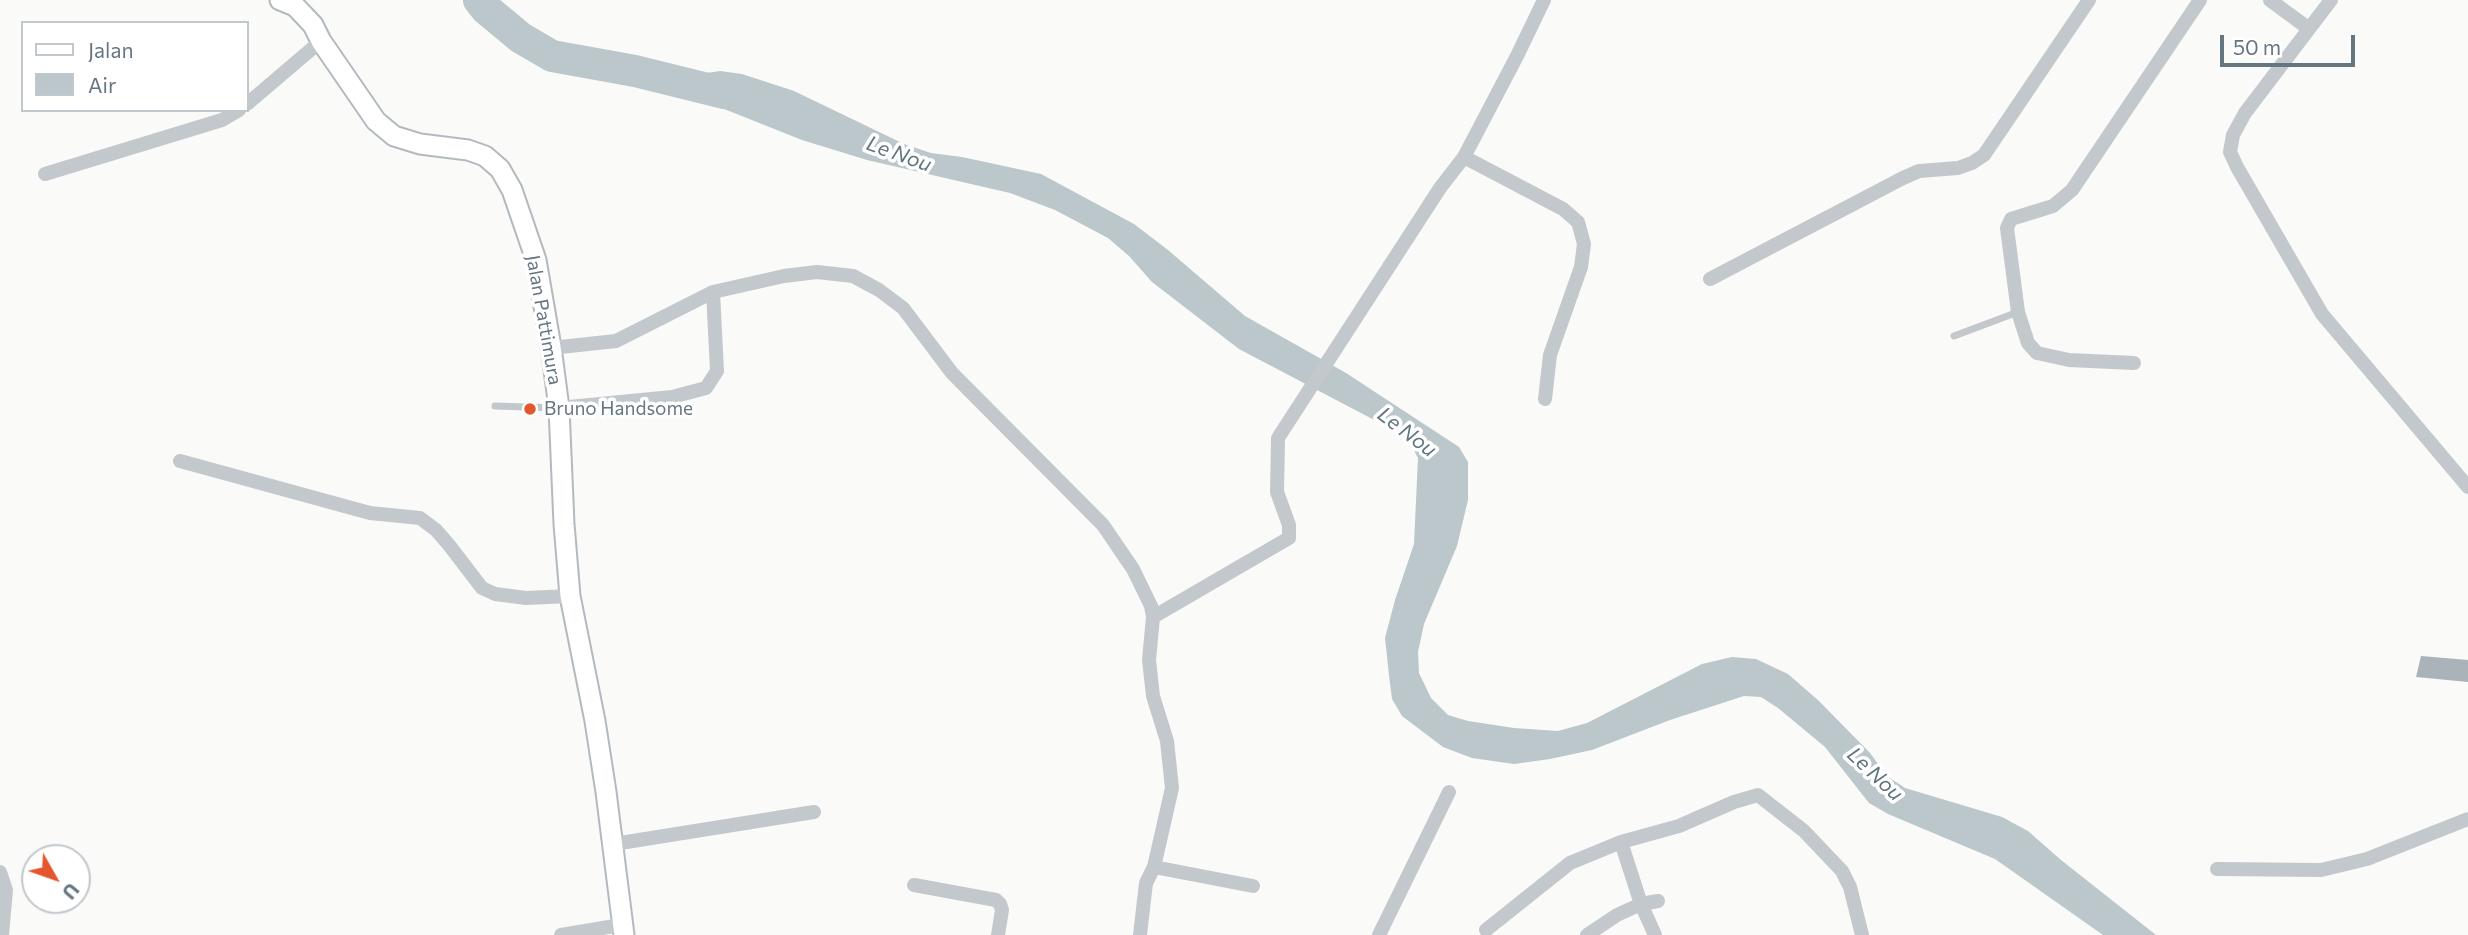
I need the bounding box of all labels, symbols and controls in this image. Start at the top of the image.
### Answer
legend [21,21,248,112]
scale bar [2223,21,2358,65]
text: 50 m [2233,34,2281,59]
text: Jalan [88,37,133,62]
text: Air [88,72,116,97]
water label: Le Nou [863,131,935,177]
street label: Jalan Pattimura [521,253,567,387]
place label: Bruno Handsome [544,398,693,420]
marker: Bruno Handsome [522,401,538,417]
water label: Le Nou [1373,402,1441,462]
water label: Le Nou [1842,742,1908,806]
north arrow [21,844,91,914]
text: U [58,879,84,904]

